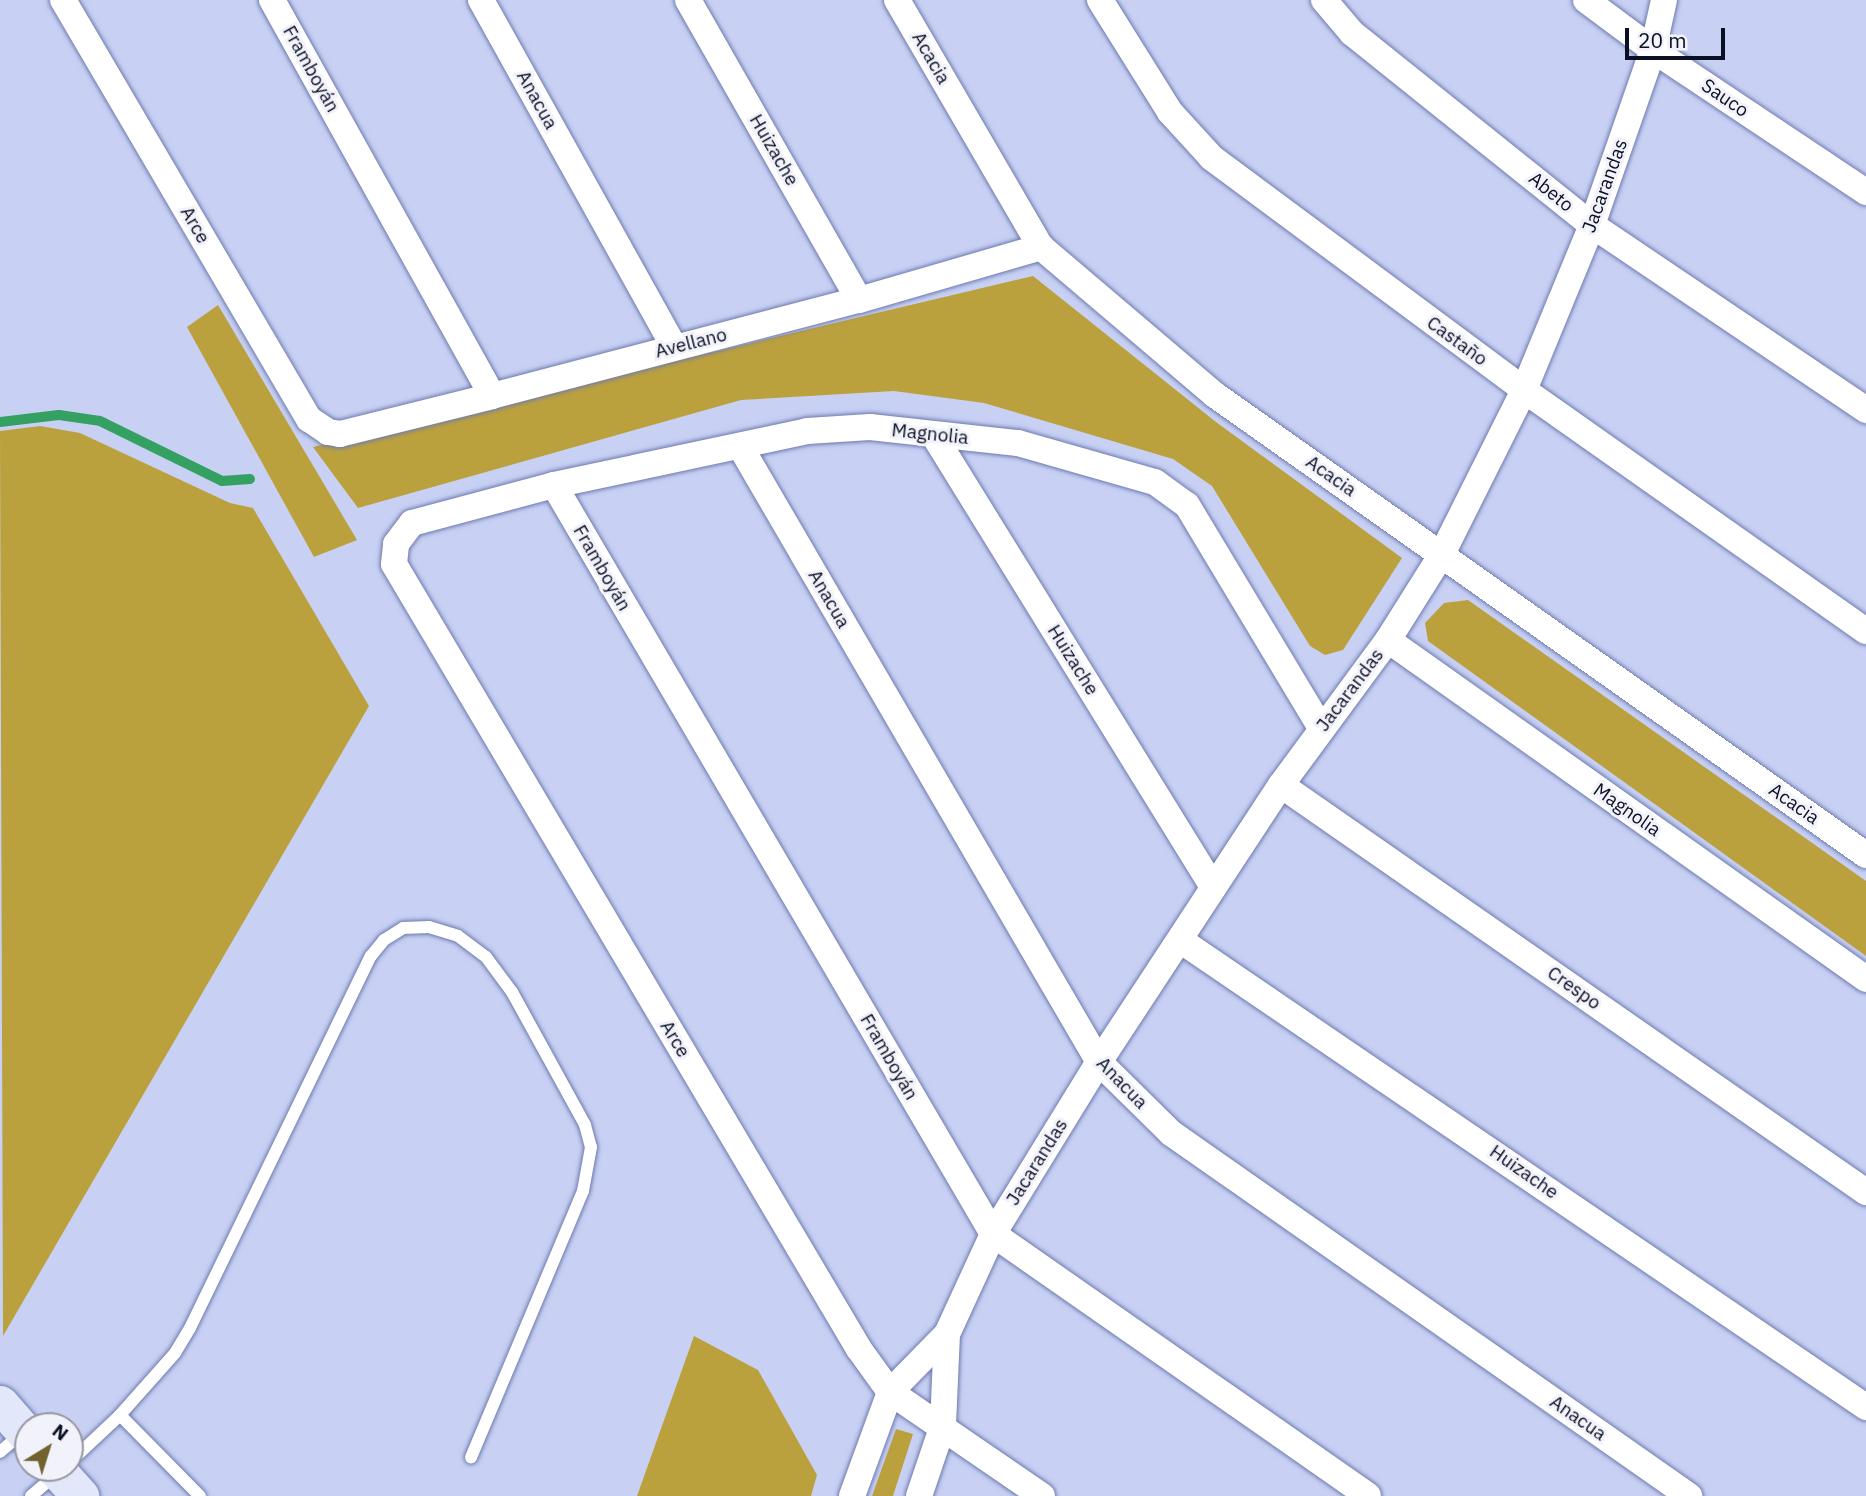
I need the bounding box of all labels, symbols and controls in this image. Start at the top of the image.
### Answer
scale bar [1628,14,1728,58]
street label: Framboyán [278,22,344,116]
text: 20 m [1638,26,1687,54]
street label: Acacia [907,28,955,88]
street label: Anacua [512,67,562,133]
street label: Sauco [1697,74,1753,122]
street label: Huizache [744,110,804,190]
street label: Jacarandas [1578,136,1632,236]
street label: Abeto [1524,167,1578,217]
street label: Arce [175,202,215,248]
street label: Castaño [1422,311,1492,371]
street label: Avellano [653,323,729,363]
street label: Magnolia [890,419,970,449]
street label: Acacia [1301,451,1361,501]
street label: Framboyán [568,521,636,615]
street label: Anacua [803,566,855,632]
street label: Huizache [1042,621,1104,699]
street label: Jacarandas [1311,644,1389,736]
street label: Magnolia [1589,779,1665,841]
street label: Acacia [1764,779,1824,829]
street label: Crespo [1543,961,1605,1015]
street label: Framboyán [855,1010,923,1104]
street label: Arce [655,1016,695,1062]
street label: Anacua [1092,1052,1152,1114]
street label: Jacarandas [1001,1114,1073,1210]
street label: Huizache [1485,1140,1563,1204]
street label: Anacua [1545,1390,1611,1446]
north arrow [14,1412,84,1482]
text: N [48,1418,74,1446]

